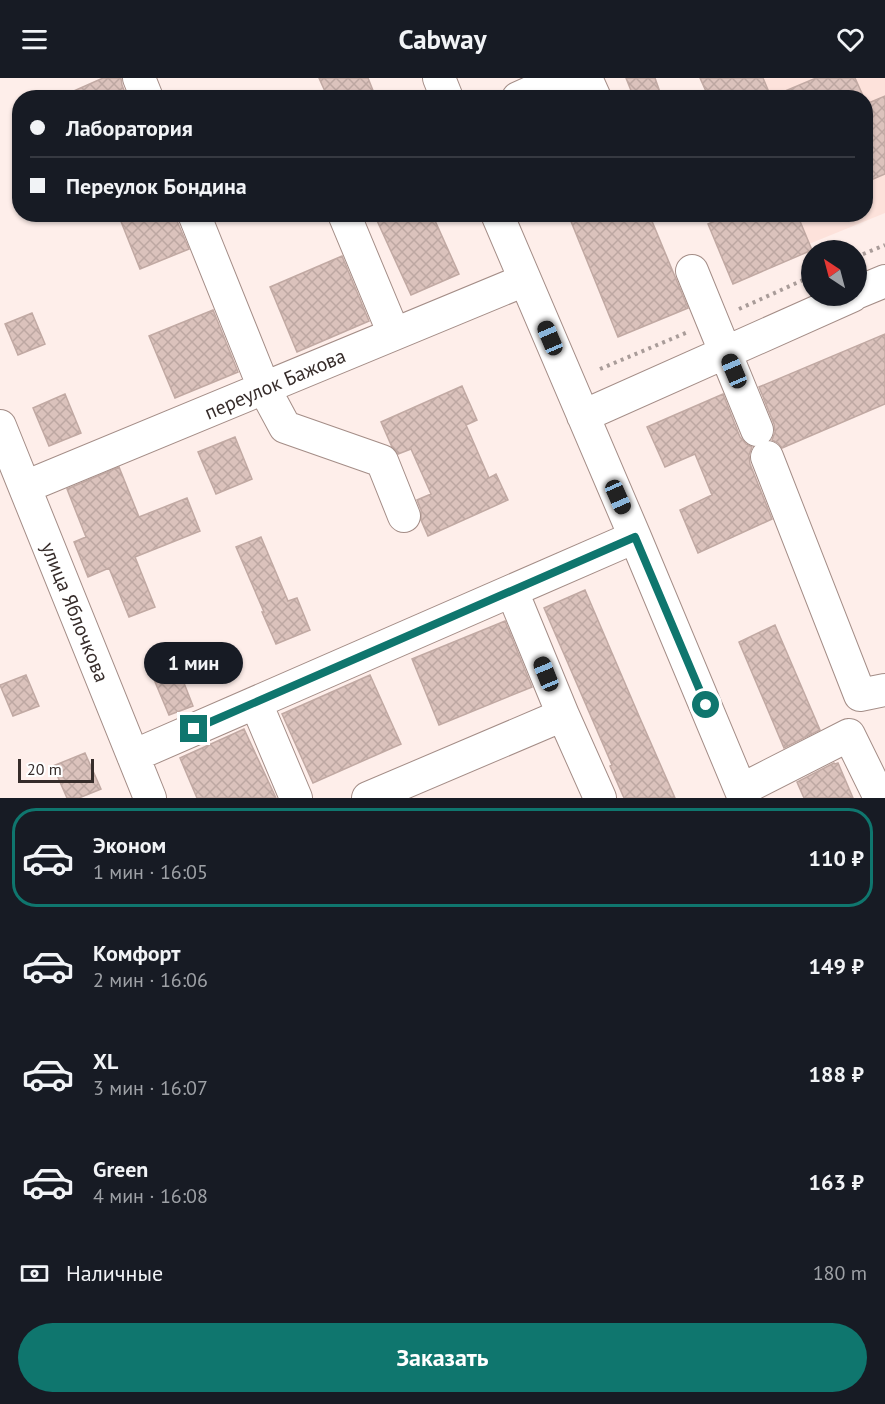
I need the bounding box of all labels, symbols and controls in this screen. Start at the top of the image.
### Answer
text: Cabway [398,22,487,56]
icon: menu [18,23,51,56]
icon: heart [834,23,867,56]
text: Лаборатория [66,114,193,142]
text: Переулок Бондина [66,172,247,200]
north arrow [801,240,867,306]
map controls [801,240,867,306]
car [535,318,565,358]
street label: переулок Бажова [201,343,349,425]
car [719,351,749,391]
car [602,477,634,517]
street label: улица Яблочкова [35,538,115,686]
callout: 1 мин [144,642,244,684]
text: 1 мин [168,650,219,676]
car [531,654,561,694]
route start [692,691,719,718]
route end [180,715,207,742]
scale bar [18,756,94,784]
text: 20 m [27,759,62,779]
icon: car [21,831,75,885]
text: Эконом [93,831,166,859]
text: 110 ₽ [809,844,864,872]
text: 1 мин · 16:05 [93,859,208,885]
icon: car [21,939,75,993]
text: Комфорт [93,939,181,967]
text: 149 ₽ [809,952,864,980]
text: 2 мин · 16:06 [93,967,208,993]
icon: car [21,1047,75,1101]
text: XL [93,1047,118,1075]
text: 188 ₽ [809,1060,864,1088]
text: 3 мин · 16:07 [93,1075,208,1101]
icon: car [21,1155,75,1209]
text: Green [93,1155,148,1183]
text: 163 ₽ [809,1168,864,1196]
text: 4 мин · 16:08 [93,1183,208,1209]
icon: cash [18,1257,51,1290]
text: Наличные [66,1259,163,1287]
text: 180 m [813,1260,867,1286]
button: Заказать [18,1323,867,1392]

